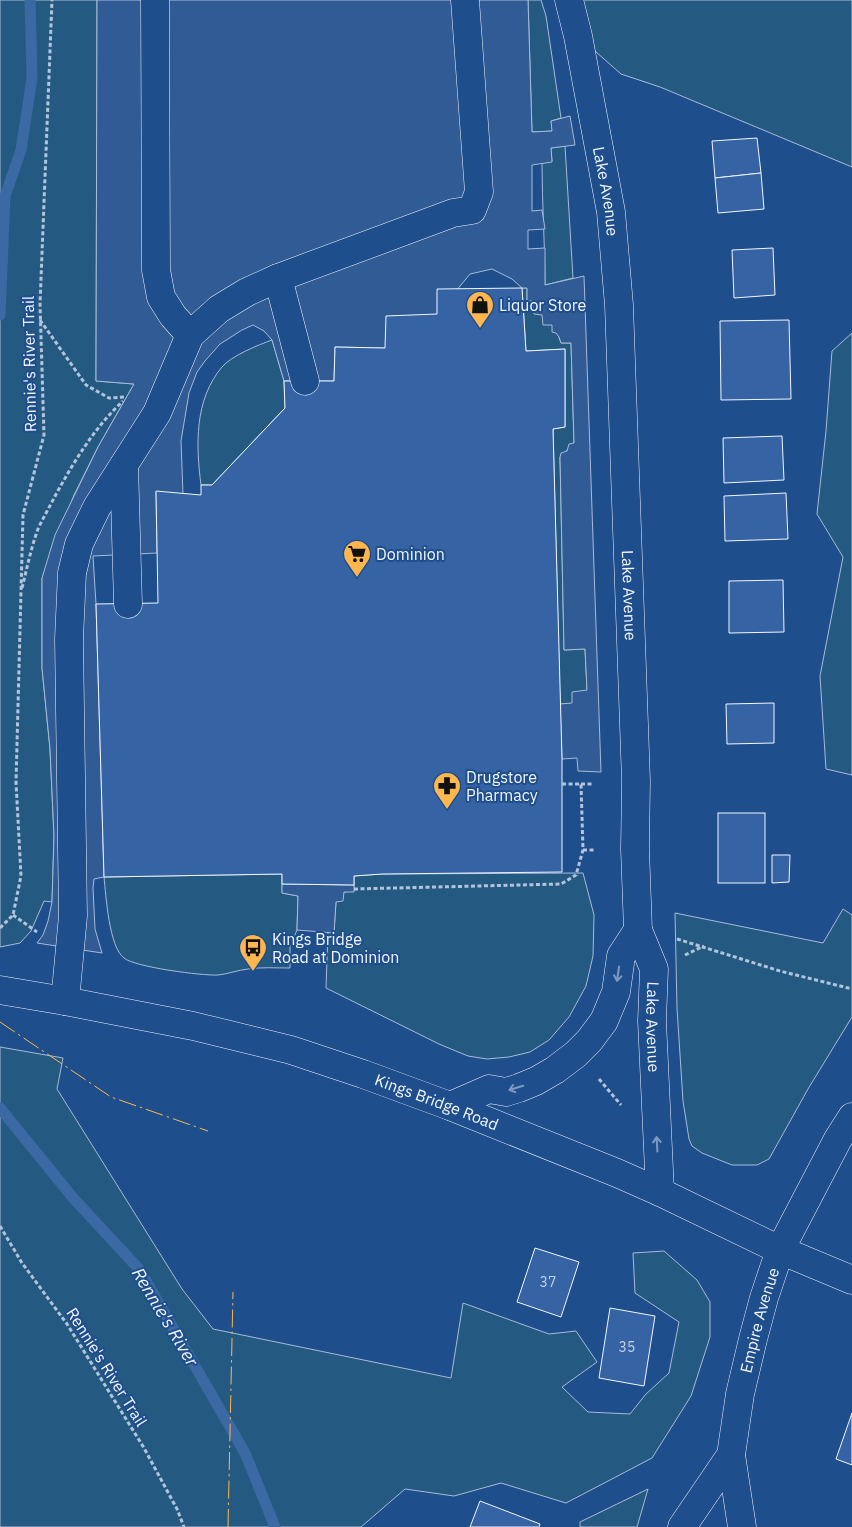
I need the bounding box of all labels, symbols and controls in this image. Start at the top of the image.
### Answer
street label: Lake Avenue [589,145,623,237]
shop icon: Liquor Store [465,290,495,329]
place label: Liquor Store [499,295,587,315]
street label: Rennie's River Trail [18,296,40,432]
supermarket icon: Dominion [342,539,372,578]
place label: Dominion [376,544,445,564]
street label: Lake Avenue [618,550,641,641]
place label: Drugstore Pharmacy [466,767,538,805]
pharmacy icon: Drugstore Pharmacy [432,771,462,810]
place label: Kings Bridge Road at Dominion [272,929,399,967]
bus stop icon: Kings Bridge Road at Dominion [238,933,268,972]
one-way arrow [613,966,623,982]
street label: Lake Avenue [642,981,664,1073]
street label: Kings Bridge Road [372,1069,502,1134]
one-way arrow [509,1084,525,1094]
one-way arrow [653,1136,662,1152]
water label: Rennie's River [127,1263,204,1371]
street label: Empire Avenue [735,1265,784,1375]
house number: 37 [540,1273,556,1291]
street label: Rennie's River Trail [62,1304,152,1430]
house number: 35 [619,1338,635,1356]

